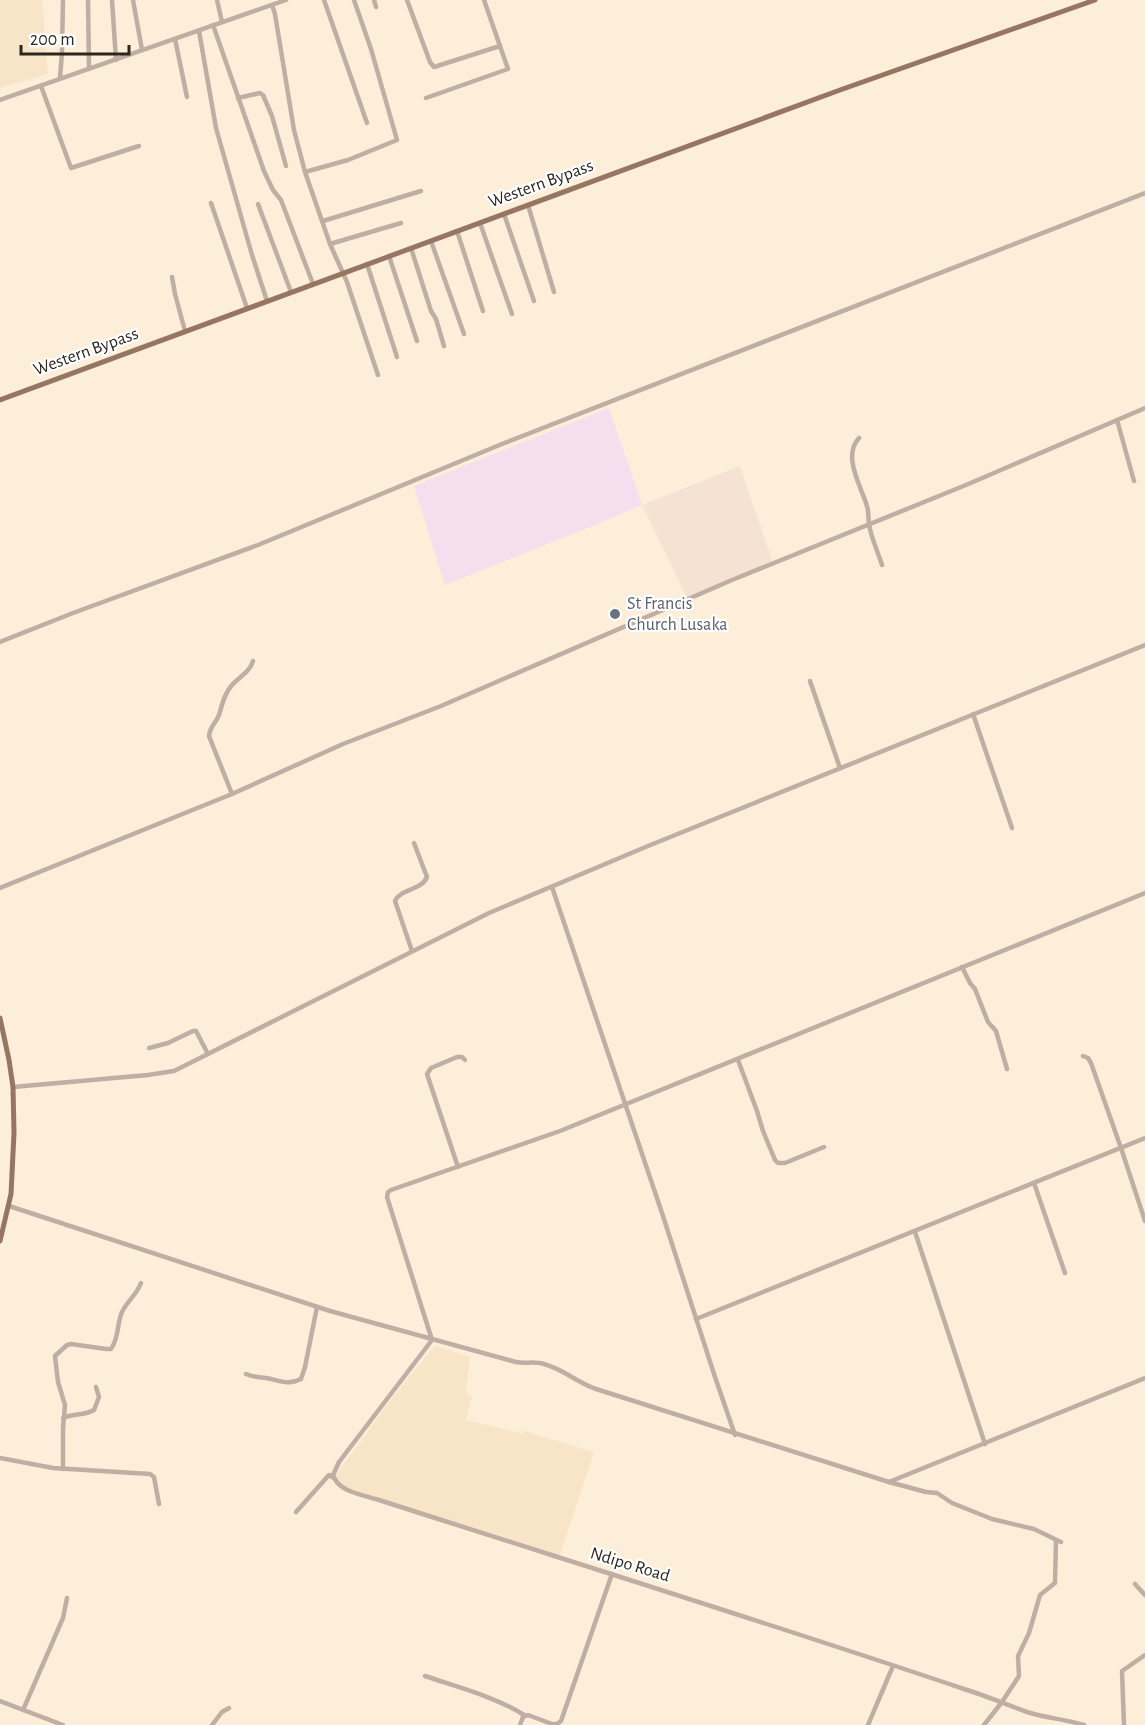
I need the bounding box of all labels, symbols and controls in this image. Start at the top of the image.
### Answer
scale bar [21,18,129,56]
text: 200 m [30,31,75,49]
street label: Western Bypass [486,157,596,211]
street label: Western Bypass [31,325,141,379]
place label: St Francis Church Lusaka [627,595,728,634]
marker: St Francis Church Lusaka [608,607,622,621]
street label: Ndipo Road [588,1544,672,1586]

